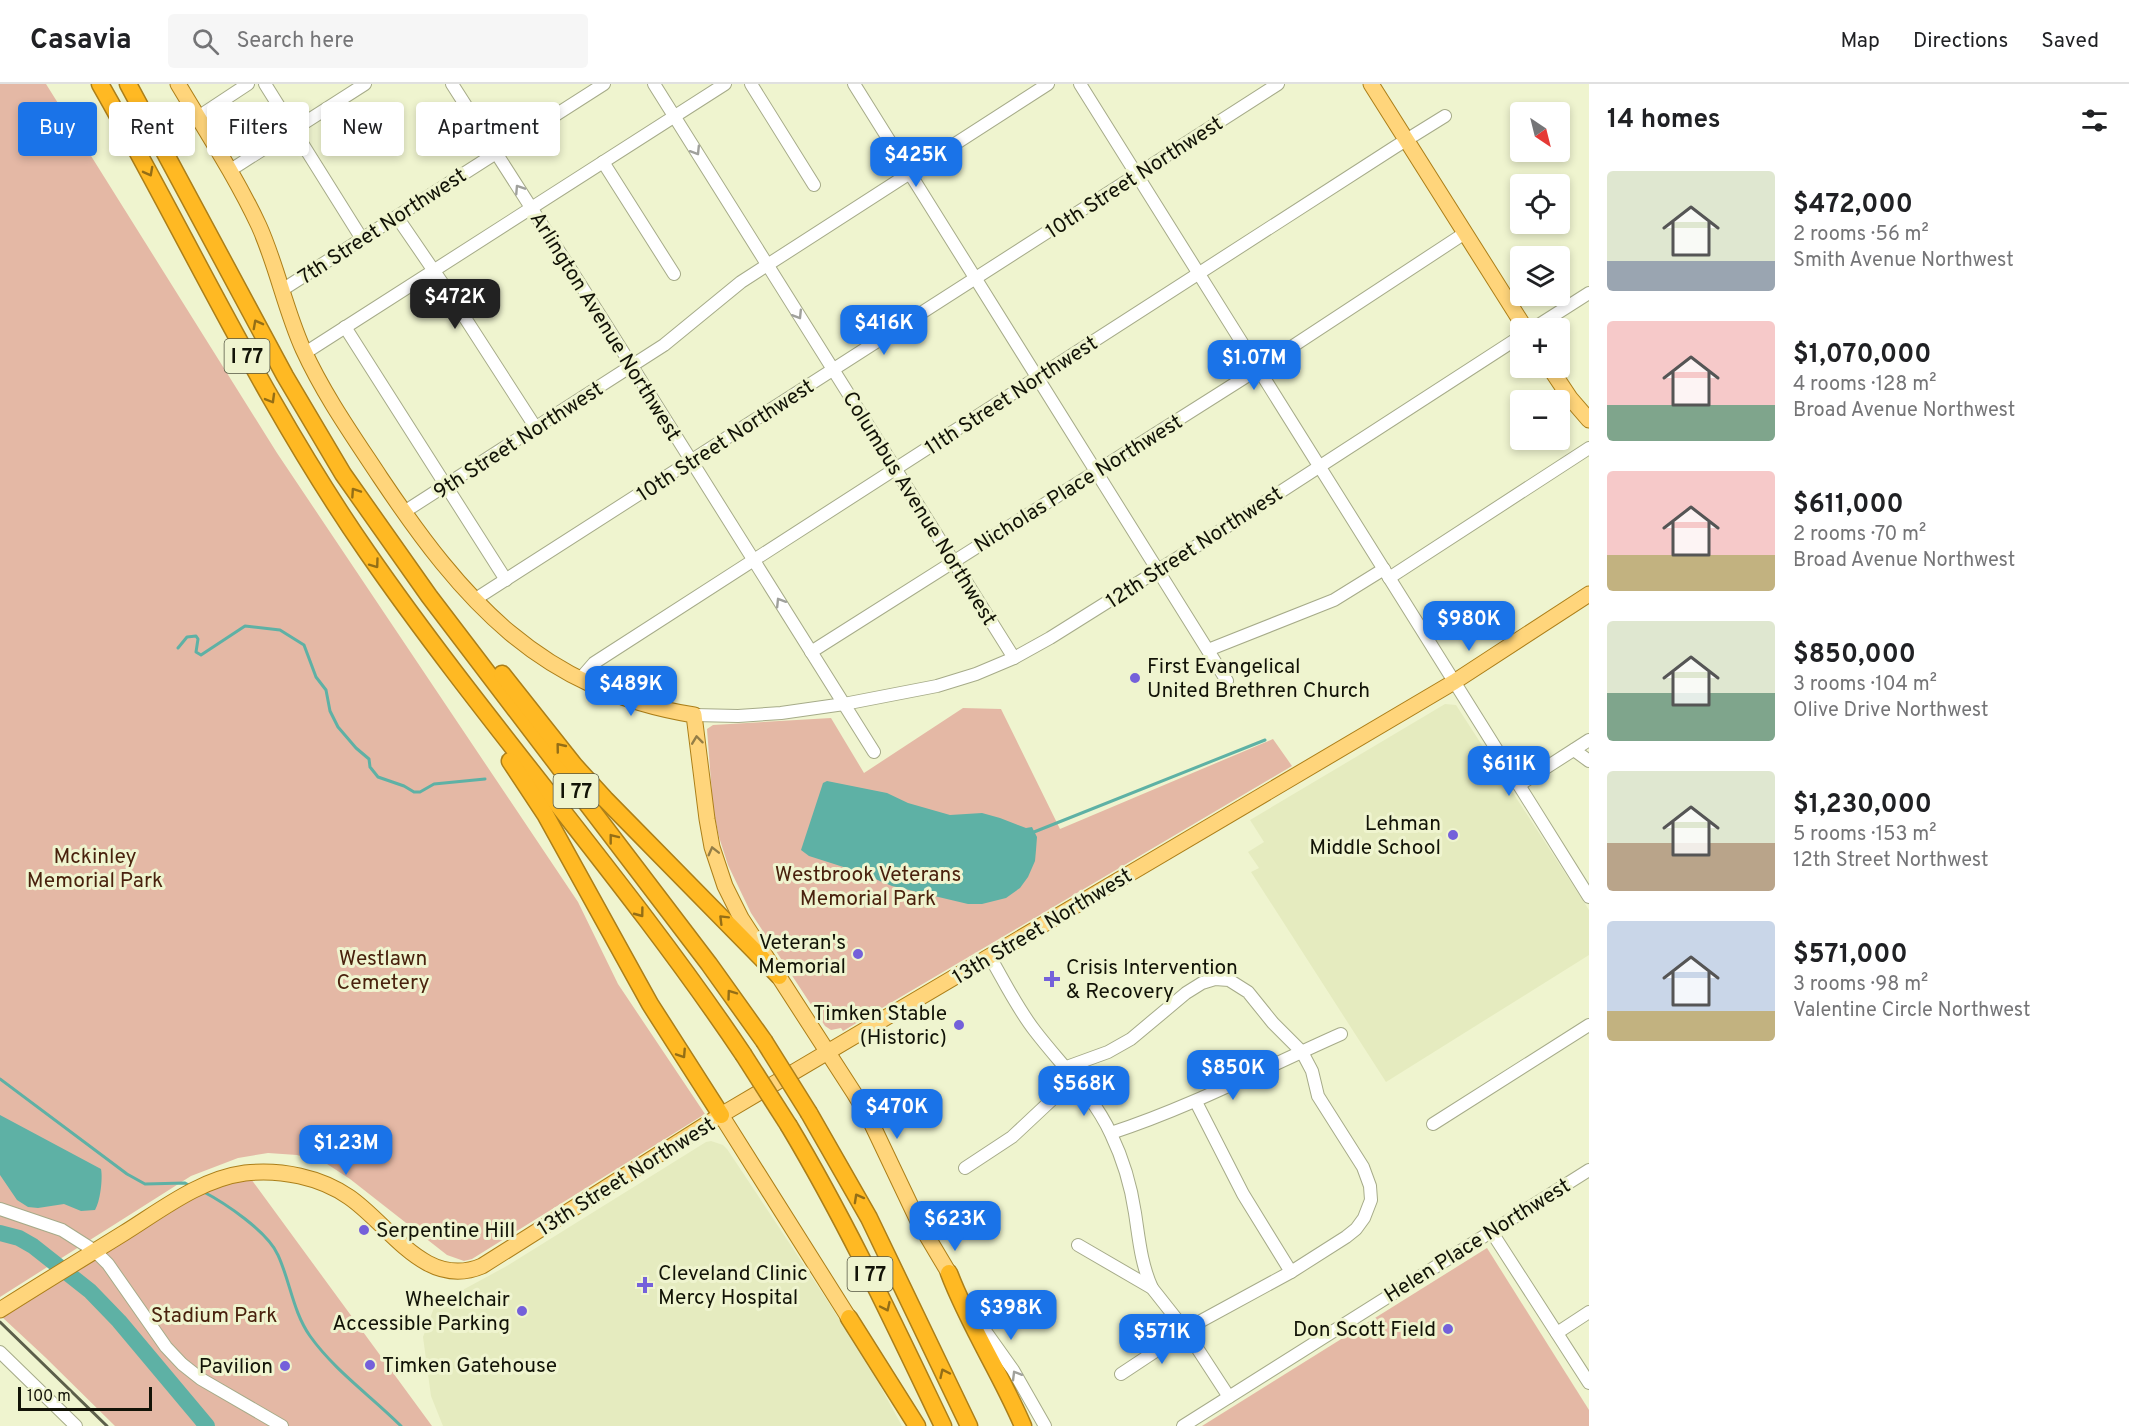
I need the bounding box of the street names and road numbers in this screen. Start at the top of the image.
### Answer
street label: 10th Street Northwest [1041,111,1229,246]
street label: 7th Street Northwest [294,163,472,292]
street label: Arlington Avenue Northwest [523,207,686,446]
street label: 11th Street Northwest [920,330,1103,462]
road number: I 77 [224,339,270,373]
street label: 10th Street Northwest [632,374,820,509]
street label: 9th Street Northwest [429,376,609,506]
street label: Columbus Avenue Northwest [835,387,1002,631]
street label: Nicholas Place Northwest [970,409,1188,559]
street label: 12th Street Northwest [1101,481,1288,615]
road number: I 77 [554,774,598,808]
street label: 13th Street Northwest [948,863,1137,992]
street label: 13th Street Northwest [533,1112,721,1243]
street label: Helen Place Northwest [1380,1173,1576,1310]
road number: I 77 [848,1257,892,1291]

